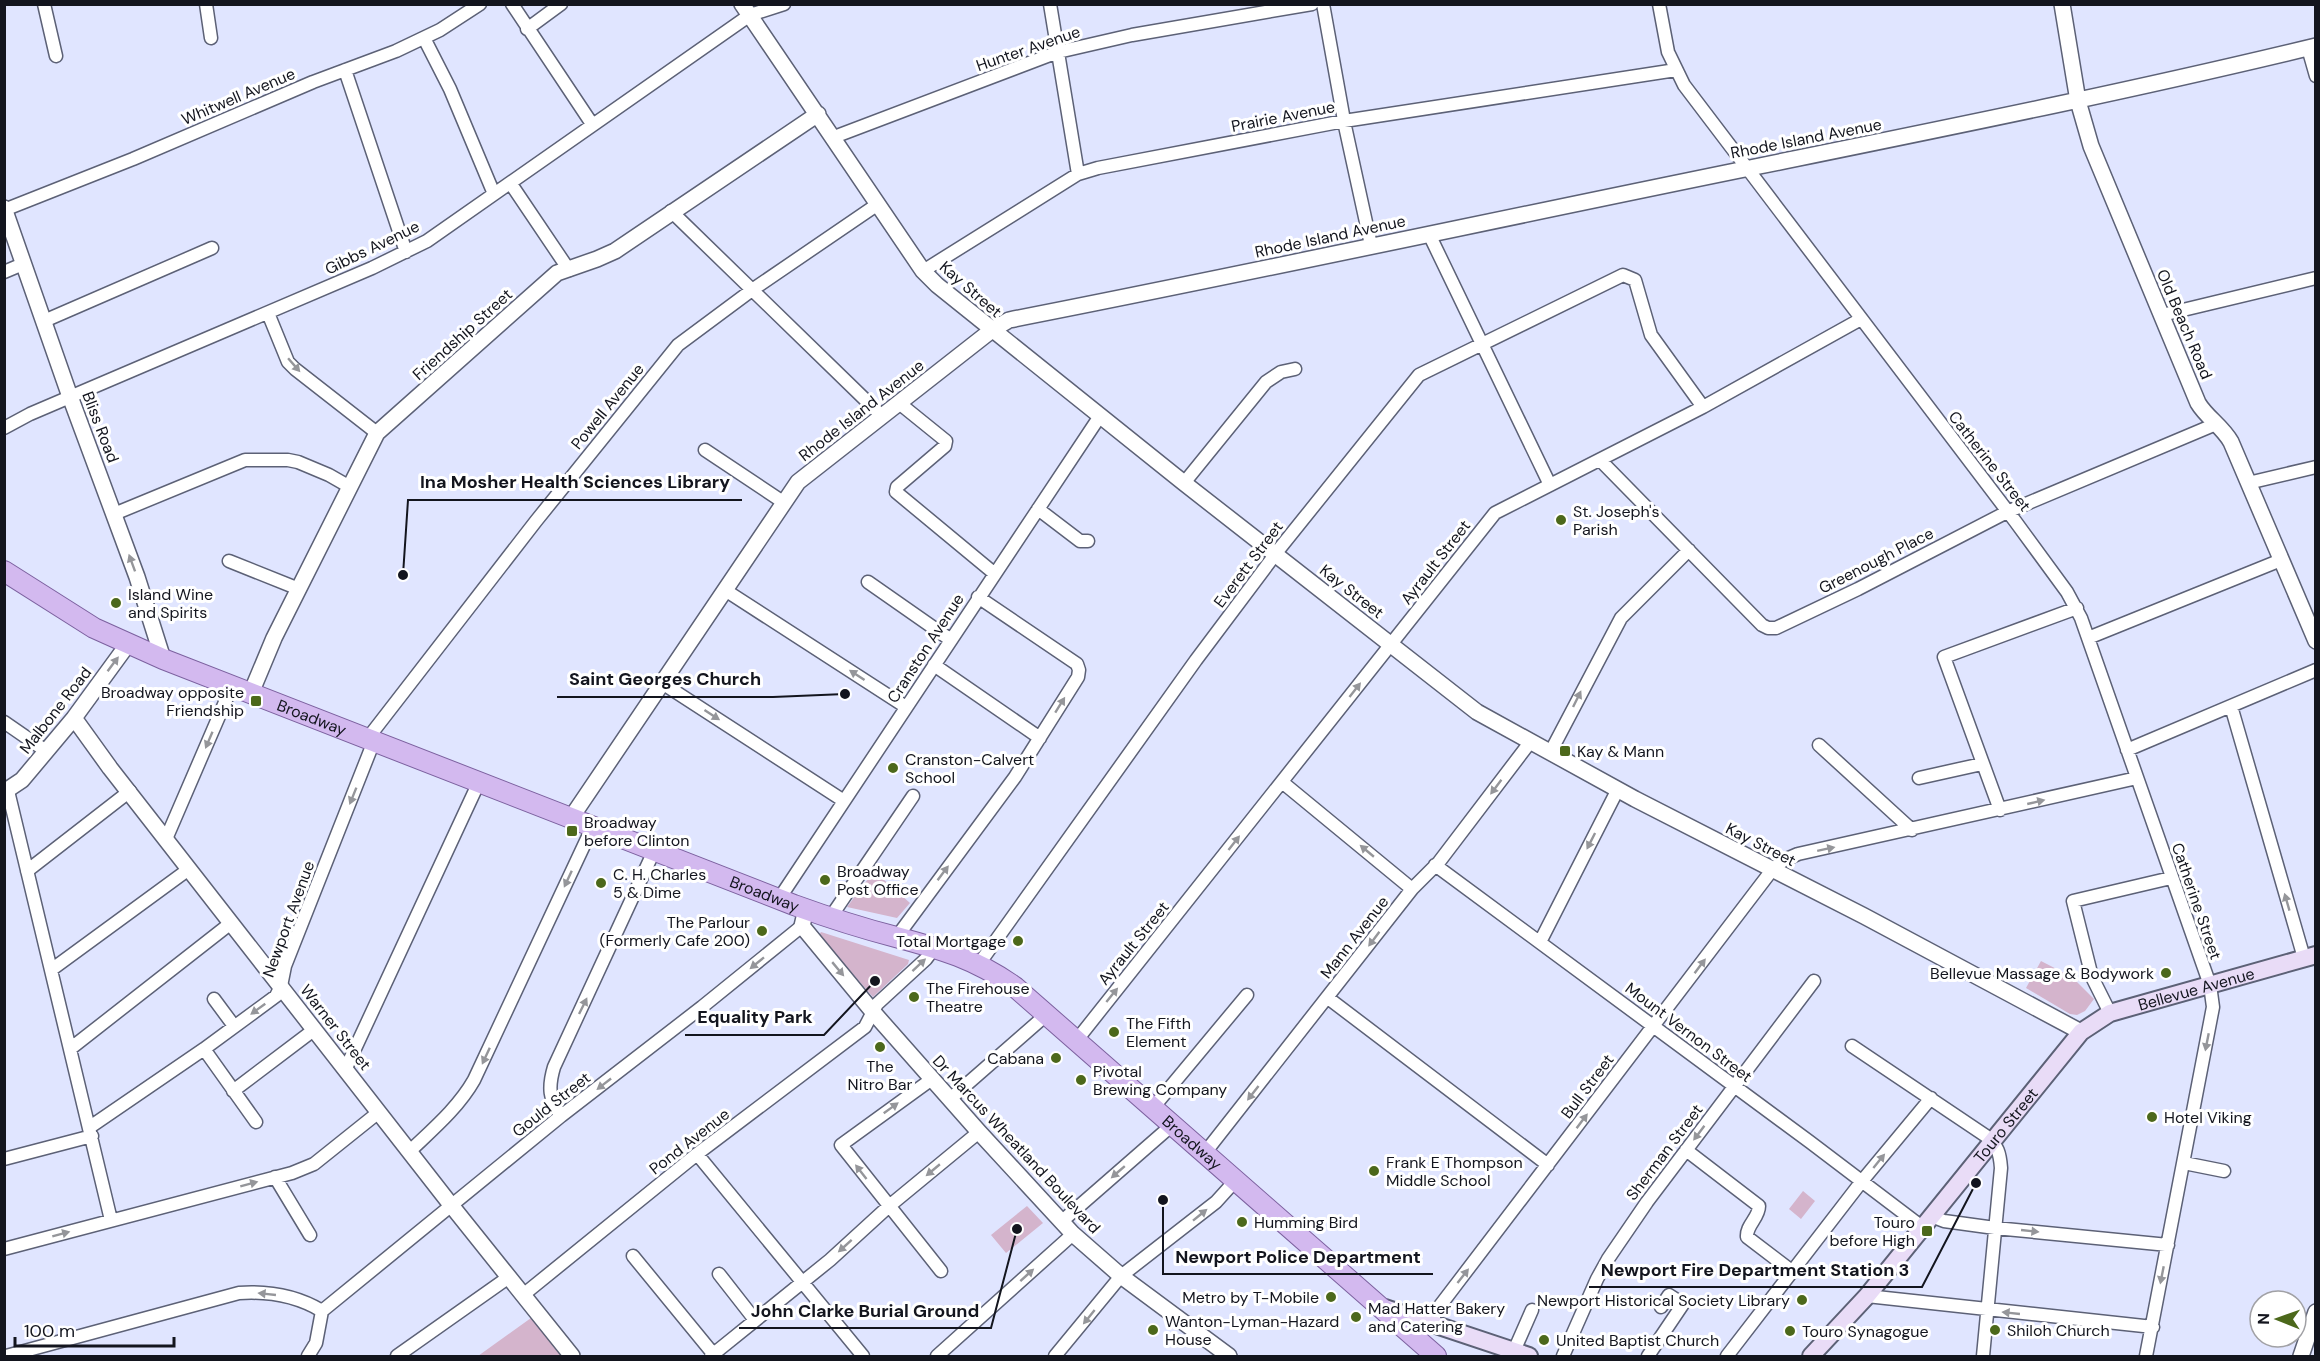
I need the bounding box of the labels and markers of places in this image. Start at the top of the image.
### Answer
callout: Ina Mosher Health Sciences Library [408,464,742,500]
place label: St. Joseph's Parish [1573,501,1660,540]
marker: St. Joseph's Parish [1554,513,1568,527]
place label: Island Wine and Spirits [128,584,213,623]
marker: Island Wine and Spirits [109,596,123,610]
callout: Saint Georges Church [557,661,773,697]
place label: Broadway opposite Friendship [101,682,244,721]
marker: Broadway opposite Friendship [249,694,263,708]
place label: Kay & Mann [1577,741,1664,762]
marker: Kay & Mann [1558,744,1572,758]
place label: Cranston-Calvert School [905,749,1034,788]
marker: Cranston-Calvert School [886,761,900,775]
place label: Broadway before Clinton [584,812,689,851]
marker: Broadway before Clinton [565,824,579,838]
place label: Broadway Post Office [837,861,919,900]
place label: C. H. Charles 5 & Dime [613,864,706,903]
marker: Broadway Post Office [818,873,832,887]
marker: C. H. Charles 5 & Dime [594,876,608,890]
place label: The Parlour (Formerly Cafe 200) [599,912,750,951]
marker: The Parlour (Formerly Cafe 200) [755,924,769,938]
place label: Total Mortgage [896,931,1006,952]
marker: Total Mortgage [1011,934,1025,948]
place label: Bellevue Massage & Bodywork [1930,963,2154,984]
marker: Bellevue Massage & Bodywork [2159,966,2173,980]
place label: The Firehouse Theatre [926,978,1030,1017]
marker: The Firehouse Theatre [907,990,921,1004]
callout: Equality Park [685,999,824,1035]
place label: The Fifth Element [1126,1013,1191,1052]
marker: The Fifth Element [1107,1025,1121,1039]
marker: The Nitro Bar [873,1040,887,1054]
place label: Cabana [987,1048,1044,1069]
marker: Cabana [1049,1051,1063,1065]
place label: The Nitro Bar [848,1056,912,1095]
place label: Pivotal Brewing Company [1093,1061,1227,1100]
marker: Pivotal Brewing Company [1074,1073,1088,1087]
place label: Hotel Viking [2164,1107,2252,1128]
marker: Hotel Viking [2145,1110,2159,1124]
place label: Frank E Thompson Middle School [1386,1152,1523,1191]
marker: Frank E Thompson Middle School [1367,1164,1381,1178]
place label: Humming Bird [1254,1212,1358,1233]
place label: Touro before High [1829,1212,1915,1251]
marker: Humming Bird [1235,1215,1249,1229]
marker: Touro before High [1920,1224,1934,1238]
callout: Newport Police Department [1163,1238,1433,1274]
callout: Newport Fire Department Station 3 [1589,1251,1922,1287]
place label: Metro by T-Mobile [1182,1287,1319,1308]
marker: Metro by T-Mobile [1324,1290,1338,1304]
place label: Newport Historical Society Library [1537,1290,1790,1311]
callout: John Clarke Burial Ground [739,1292,991,1328]
marker: Newport Historical Society Library [1795,1293,1809,1307]
place label: Mad Hatter Bakery and Catering [1368,1298,1505,1337]
marker: Mad Hatter Bakery and Catering [1349,1310,1363,1324]
place label: Wanton-Lyman-Hazard House [1165,1311,1339,1350]
place label: Shiloh Church [2007,1320,2110,1341]
place label: Touro Synagogue [1802,1321,1929,1342]
marker: Wanton-Lyman-Hazard House [1146,1323,1160,1337]
marker: Shiloh Church [1988,1323,2002,1337]
marker: Touro Synagogue [1783,1324,1797,1338]
place label: United Baptist Church [1556,1330,1719,1351]
marker: United Baptist Church [1537,1333,1551,1347]

